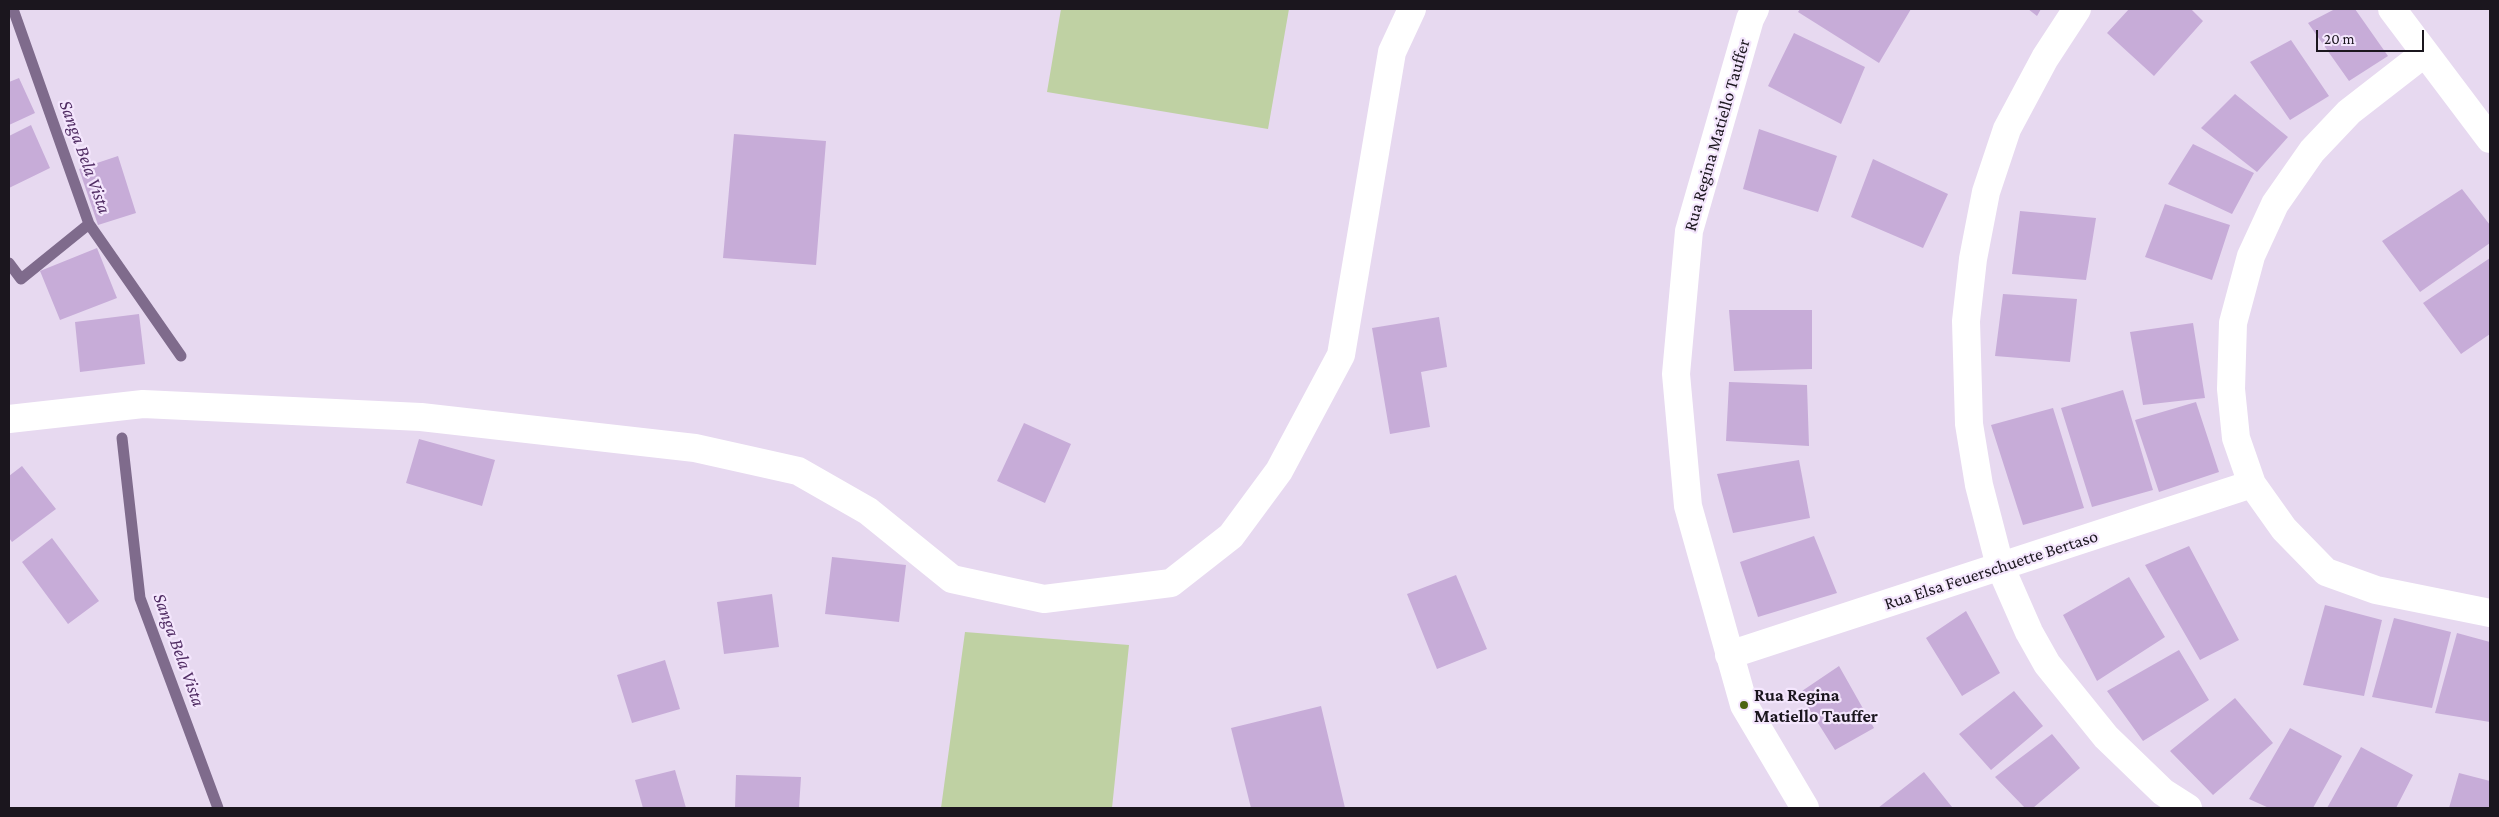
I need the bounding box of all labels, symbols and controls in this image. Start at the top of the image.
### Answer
scale bar [2319,20,2426,52]
text: 20 m [2324,31,2355,47]
street label: Rua Regina Matiello Tauffer [1679,36,1755,234]
water label: Sanga Bela Vista [54,97,116,217]
street label: Rua Elsa Feuerschuette Bertaso [1881,525,2101,615]
water label: Sanga Bela Vista [148,590,210,710]
place label: Rua Regina Matiello Tauffer [1754,684,1878,726]
marker: Rua Regina Matiello Tauffer [1738,699,1750,711]

